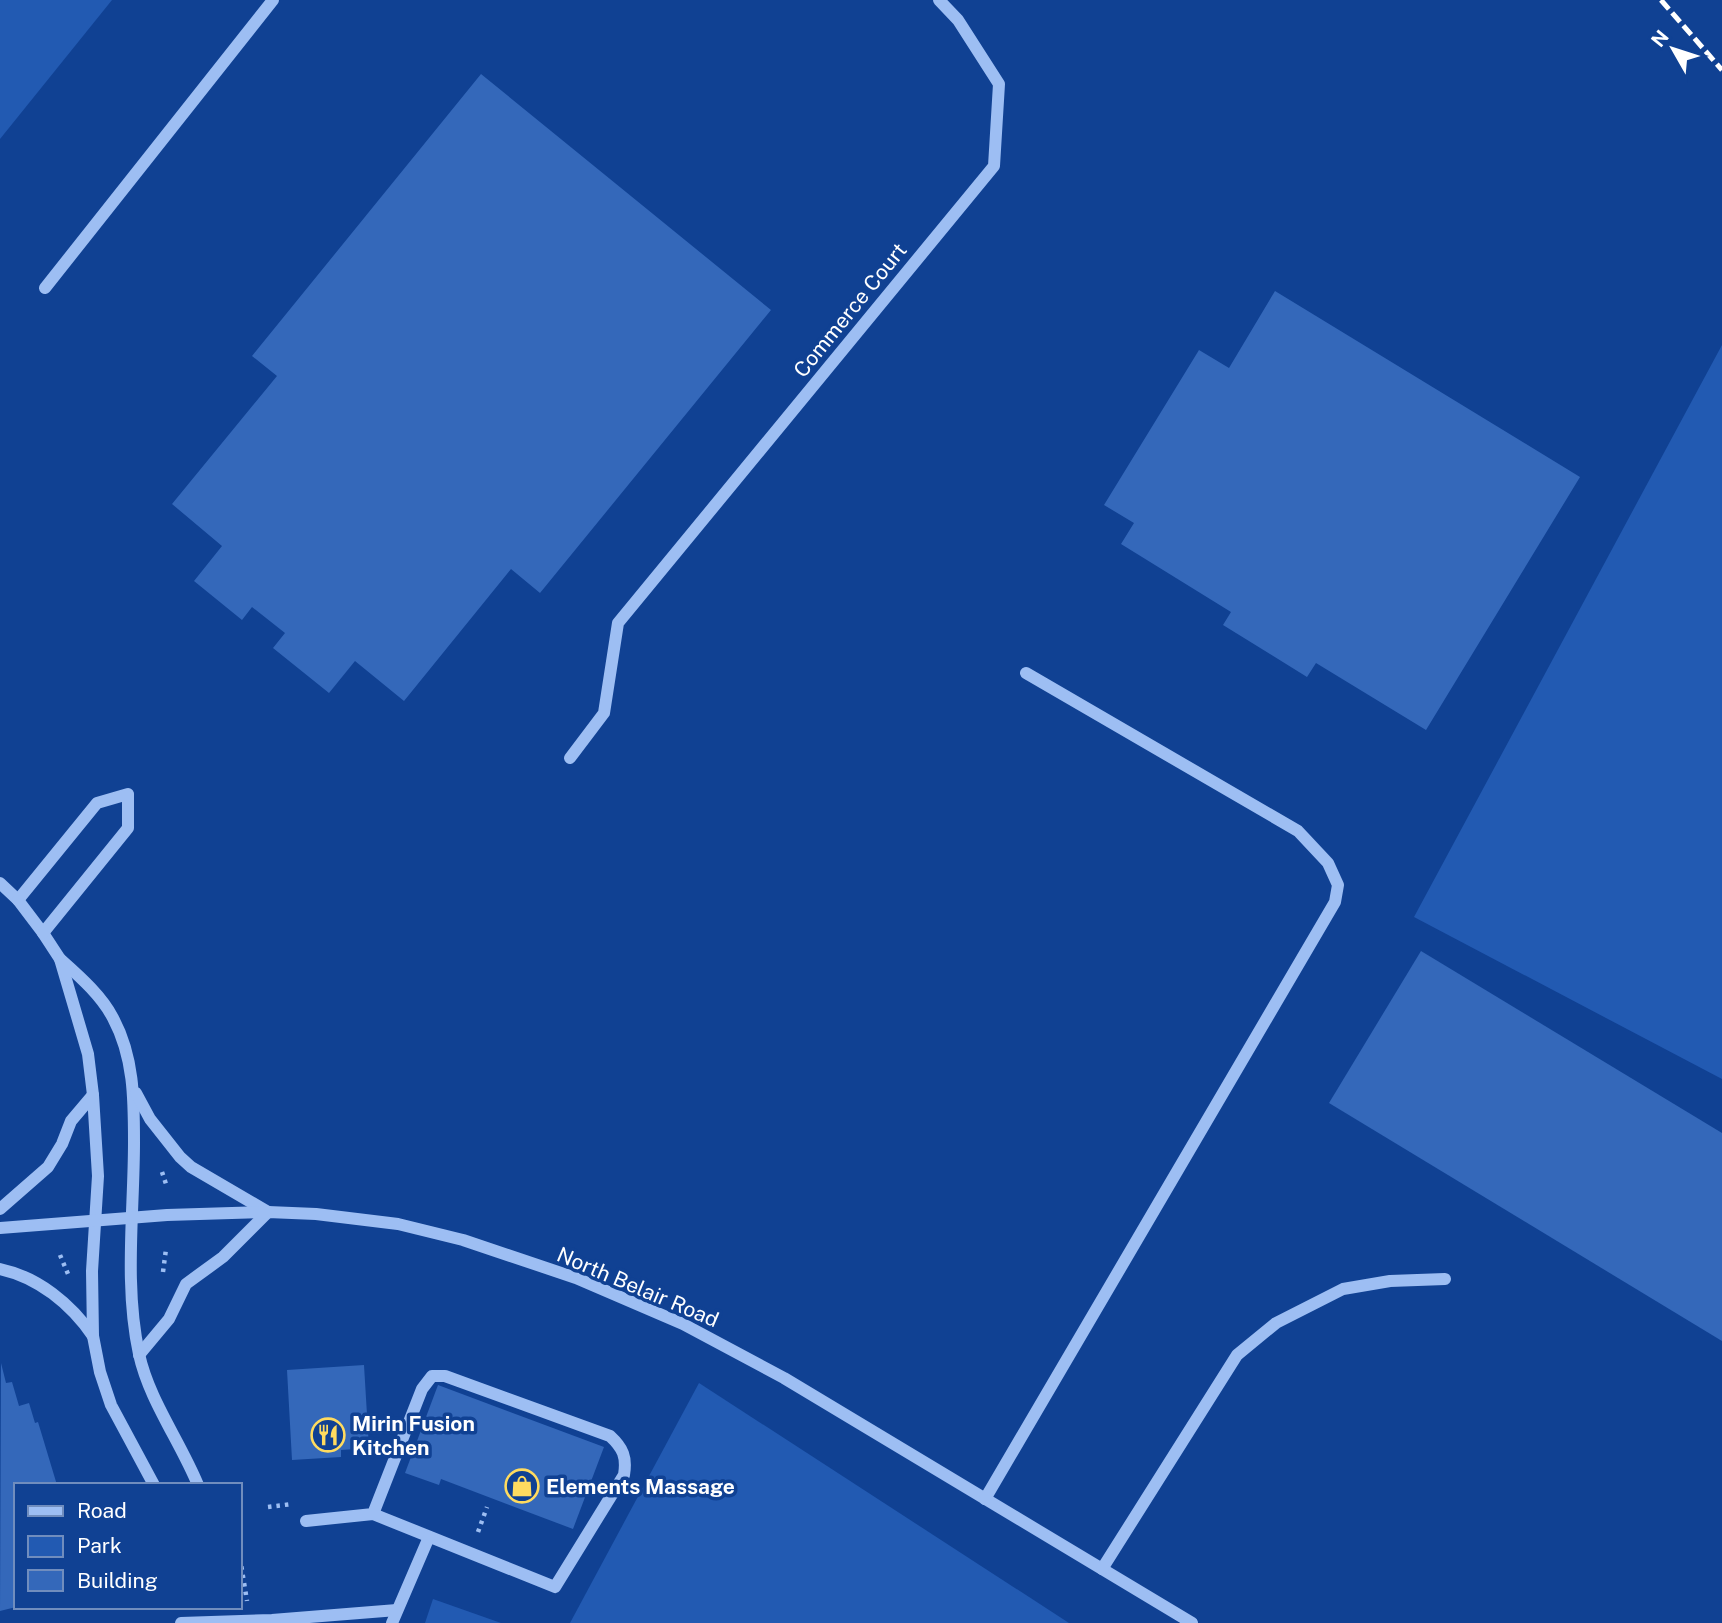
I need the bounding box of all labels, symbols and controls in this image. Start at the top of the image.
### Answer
north arrow [1638,14,1708,84]
text: N [1647,26,1673,51]
street label: Commerce Court [788,238,912,382]
street label: North Belair Road [553,1242,723,1332]
place label: Mirin Fusion Kitchen [352,1411,475,1460]
restaurant icon: Mirin Fusion Kitchen [309,1416,347,1454]
shop icon: Elements Massage [503,1467,541,1505]
place label: Elements Massage [546,1474,735,1499]
legend [14,1483,242,1609]
text: Road [77,1498,127,1523]
text: Park [77,1533,122,1558]
text: Building [77,1568,158,1593]

